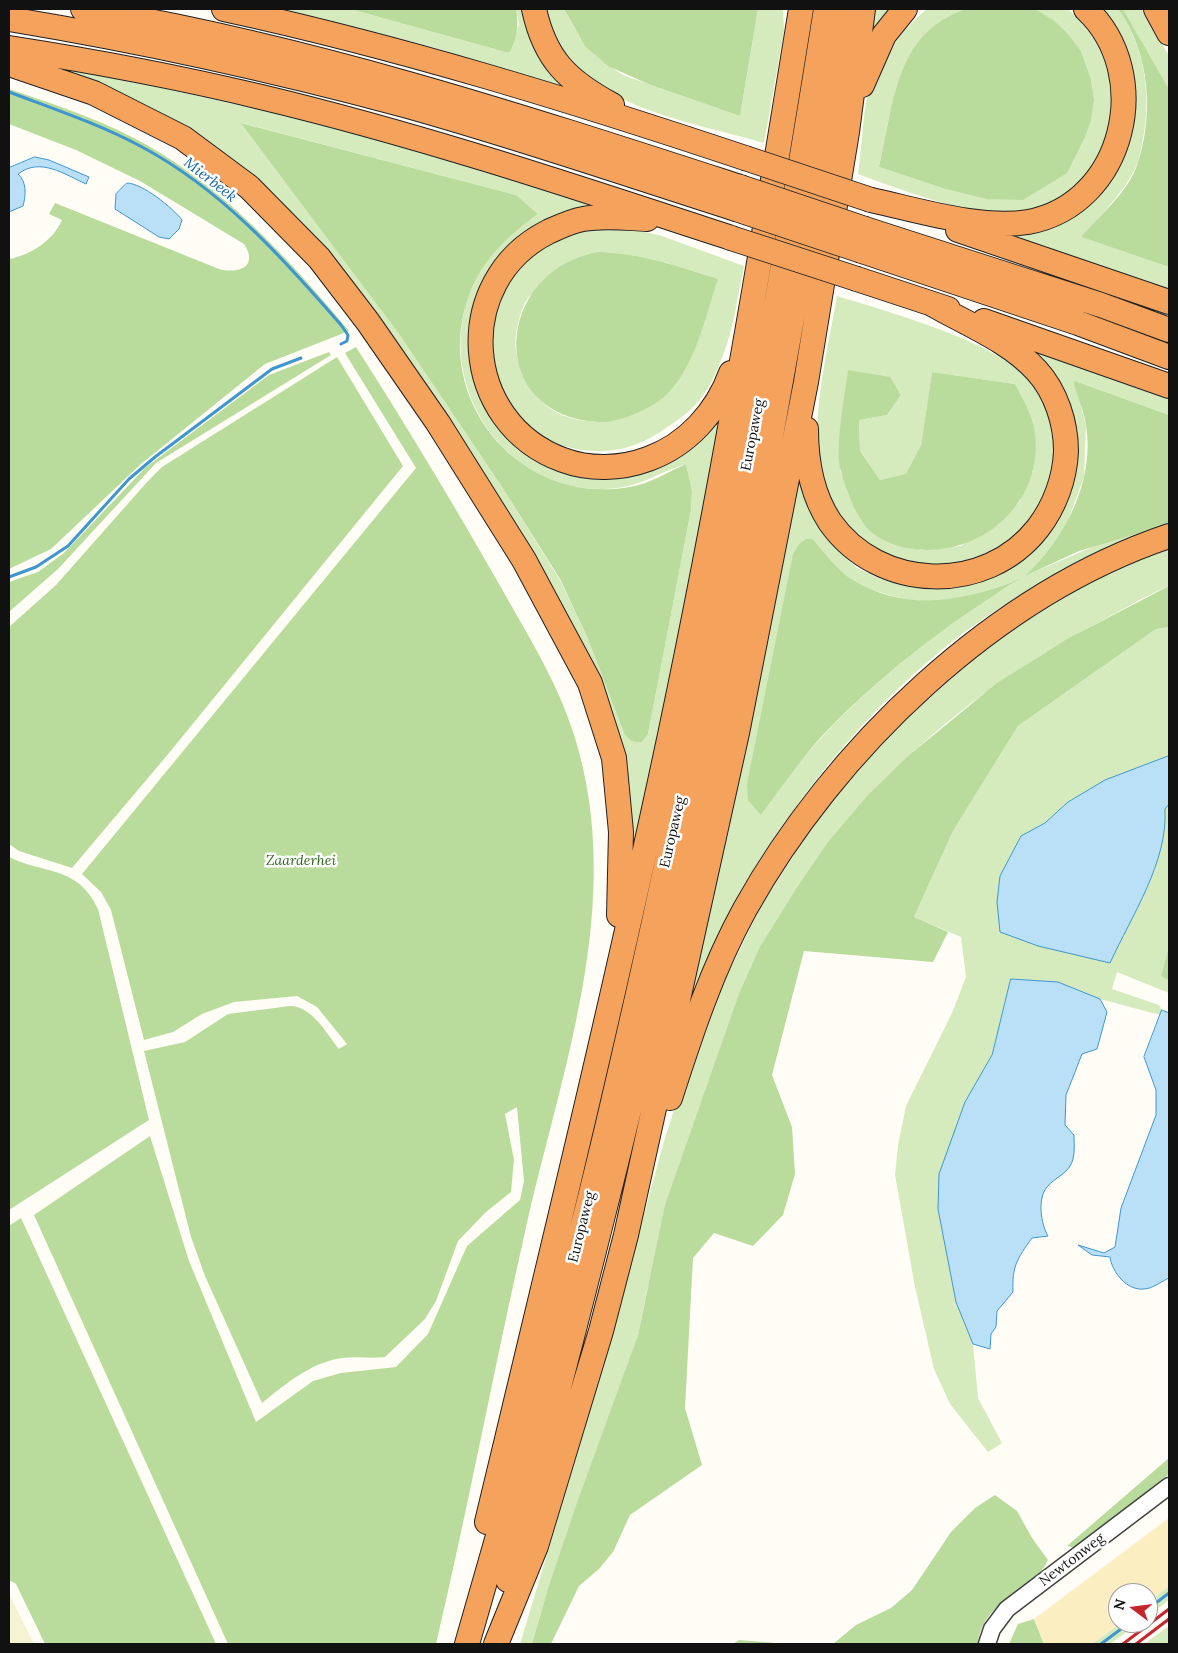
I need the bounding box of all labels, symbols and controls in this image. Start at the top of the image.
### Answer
water label: Mierbeek [180,154,240,206]
street label: Europaweg [738,398,768,472]
street label: Europaweg [657,795,689,869]
park label: Zaarderhei [266,853,336,869]
street label: Europaweg [565,1190,599,1264]
street label: Newtonweg [1036,1530,1108,1590]
north arrow [1108,1583,1158,1633]
text: N [1109,1597,1130,1612]

